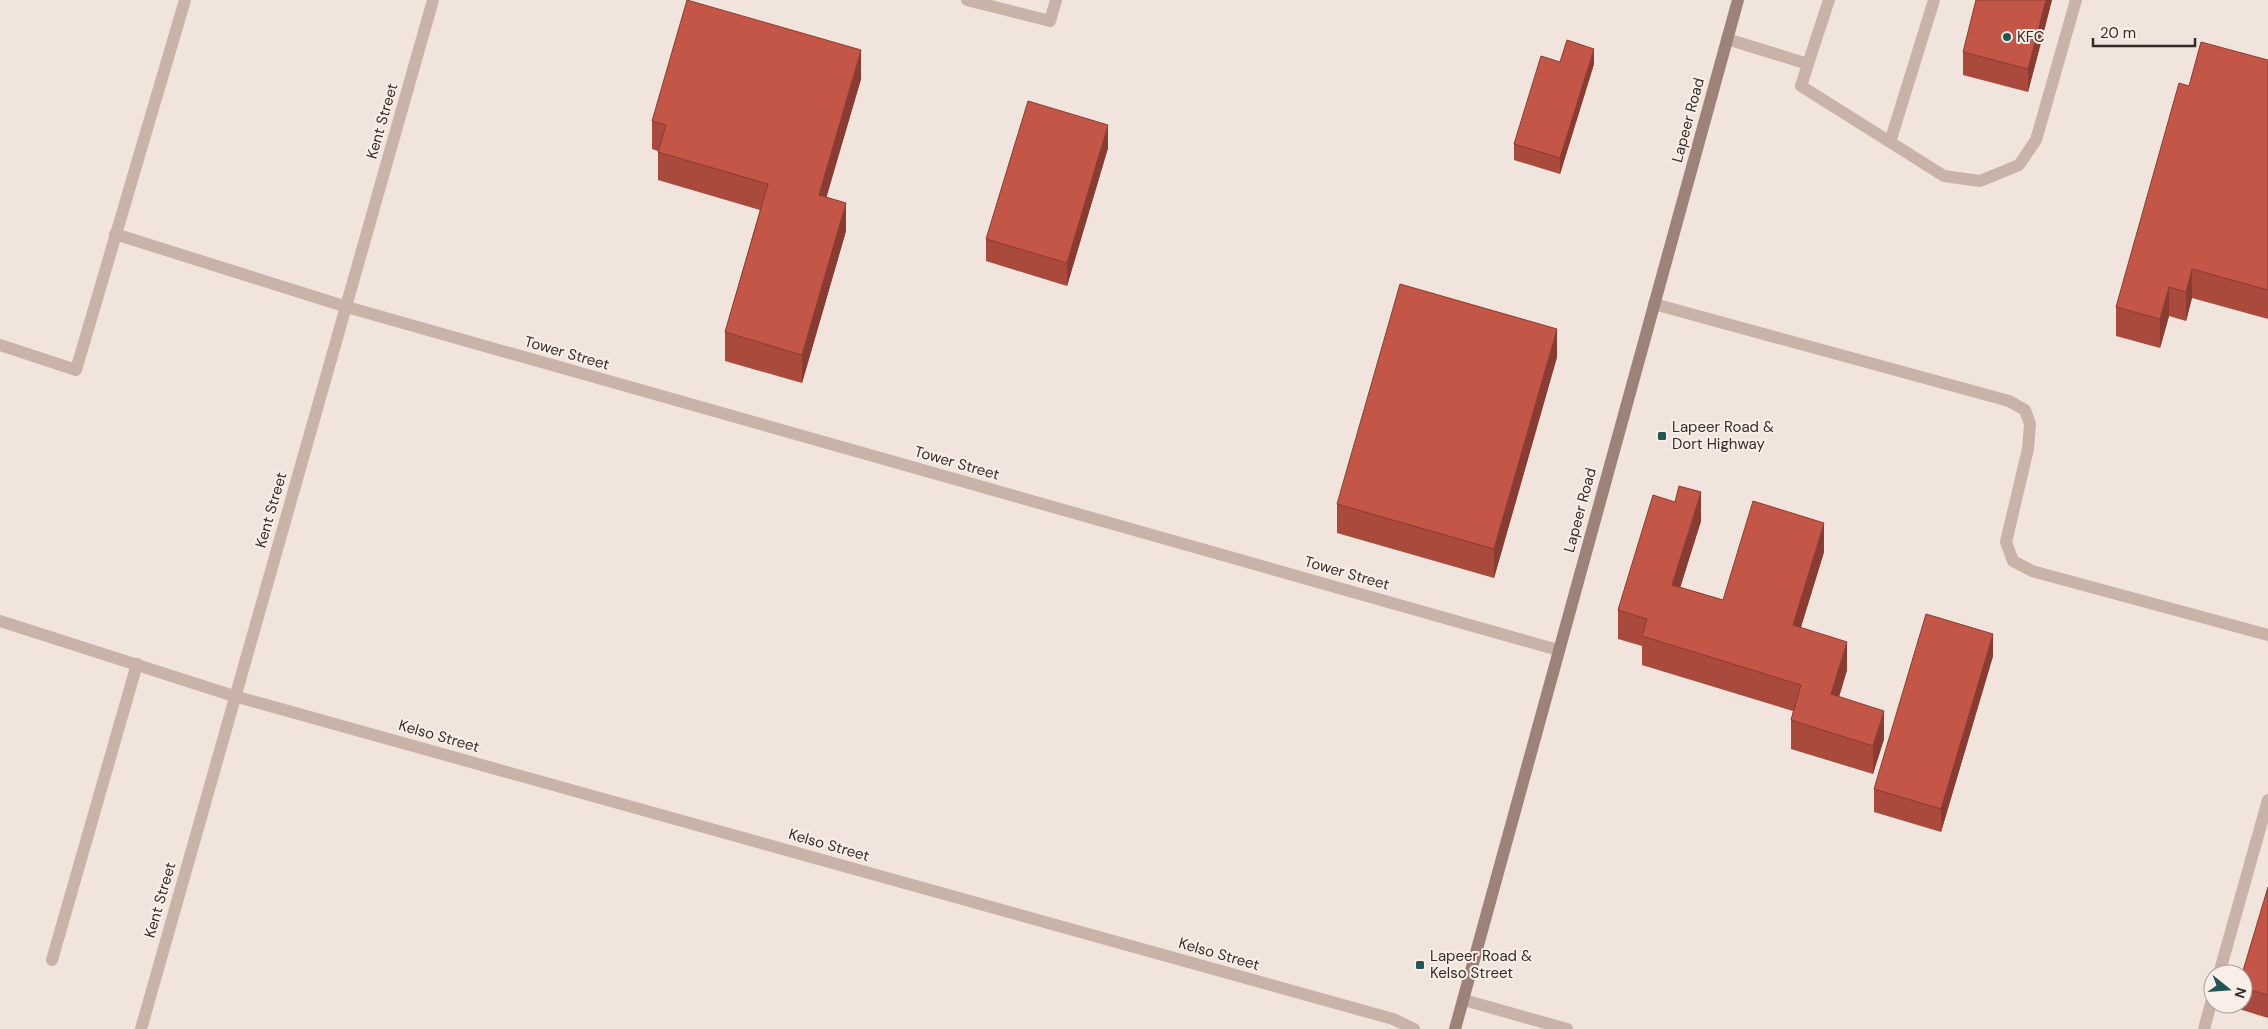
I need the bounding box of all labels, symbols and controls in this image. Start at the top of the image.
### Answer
scale bar [2093,15,2196,47]
text: 20 m [2100,23,2136,43]
place label: KFC [2017,27,2045,47]
marker: KFC [2001,31,2013,43]
street label: Lapeer Road [1667,75,1709,165]
street label: Kent Street [362,81,402,161]
street label: Tower Street [522,331,612,375]
place label: Lapeer Road & Dort Highway [1672,417,1774,454]
marker: Lapeer Road & Dort Highway [1656,430,1668,442]
street label: Tower Street [912,441,1002,485]
street label: Lapeer Road [1559,465,1601,555]
street label: Kent Street [251,470,291,550]
street label: Tower Street [1302,551,1392,595]
street label: Kelso Street [396,715,482,757]
street label: Kelso Street [786,824,872,866]
street label: Kent Street [140,860,180,940]
street label: Kelso Street [1176,933,1262,975]
place label: Lapeer Road & Kelso Street [1430,946,1532,983]
marker: Lapeer Road & Kelso Street [1414,959,1426,971]
north arrow [2203,964,2253,1014]
text: N [2230,985,2251,1000]

